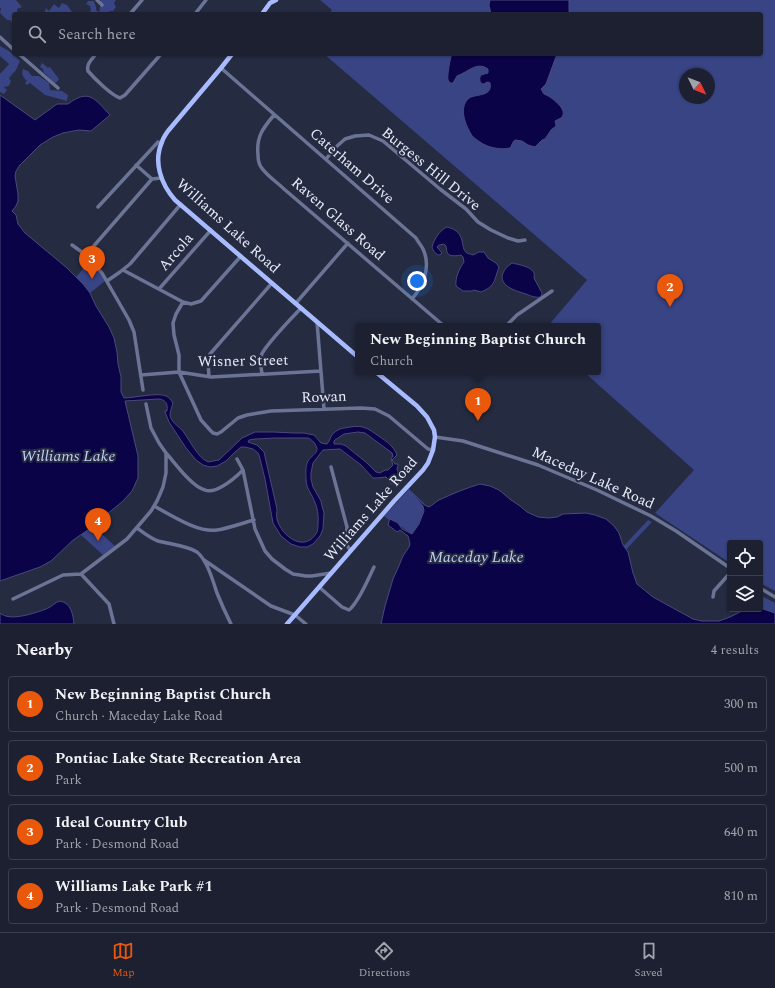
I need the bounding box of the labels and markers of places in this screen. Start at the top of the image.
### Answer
pin: 3 [79,246,105,279]
pin: 2 [657,274,683,307]
pin: 1 [465,388,491,421]
pin: 4 [85,508,111,541]

